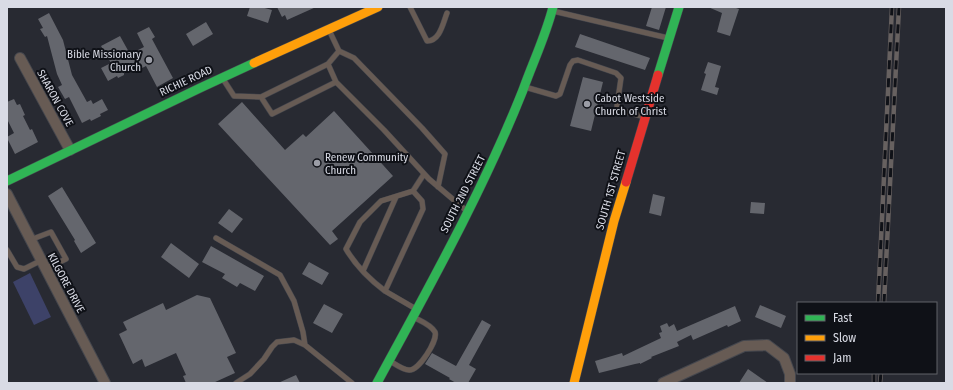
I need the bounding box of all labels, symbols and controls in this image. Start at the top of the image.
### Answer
place label: Bible Missionary Church [67,48,141,74]
marker: Bible Missionary Church [144,55,154,65]
street label: RICHIE ROAD [158,63,214,99]
street label: SHARON COVE [34,67,76,129]
place label: Cabot Westside Church of Christ [595,92,667,118]
marker: Cabot Westside Church of Christ [582,99,592,109]
street label: SOUTH 1ST STREET [593,148,629,231]
place label: Renew Community Church [325,151,408,177]
street label: SOUTH 2ND STREET [438,152,489,235]
marker: Renew Community Church [312,158,322,168]
street label: KILGORE DRIVE [45,251,87,315]
legend [797,302,937,374]
text: Fast [833,311,852,325]
text: Slow [833,331,856,345]
text: Jam [833,351,851,365]

